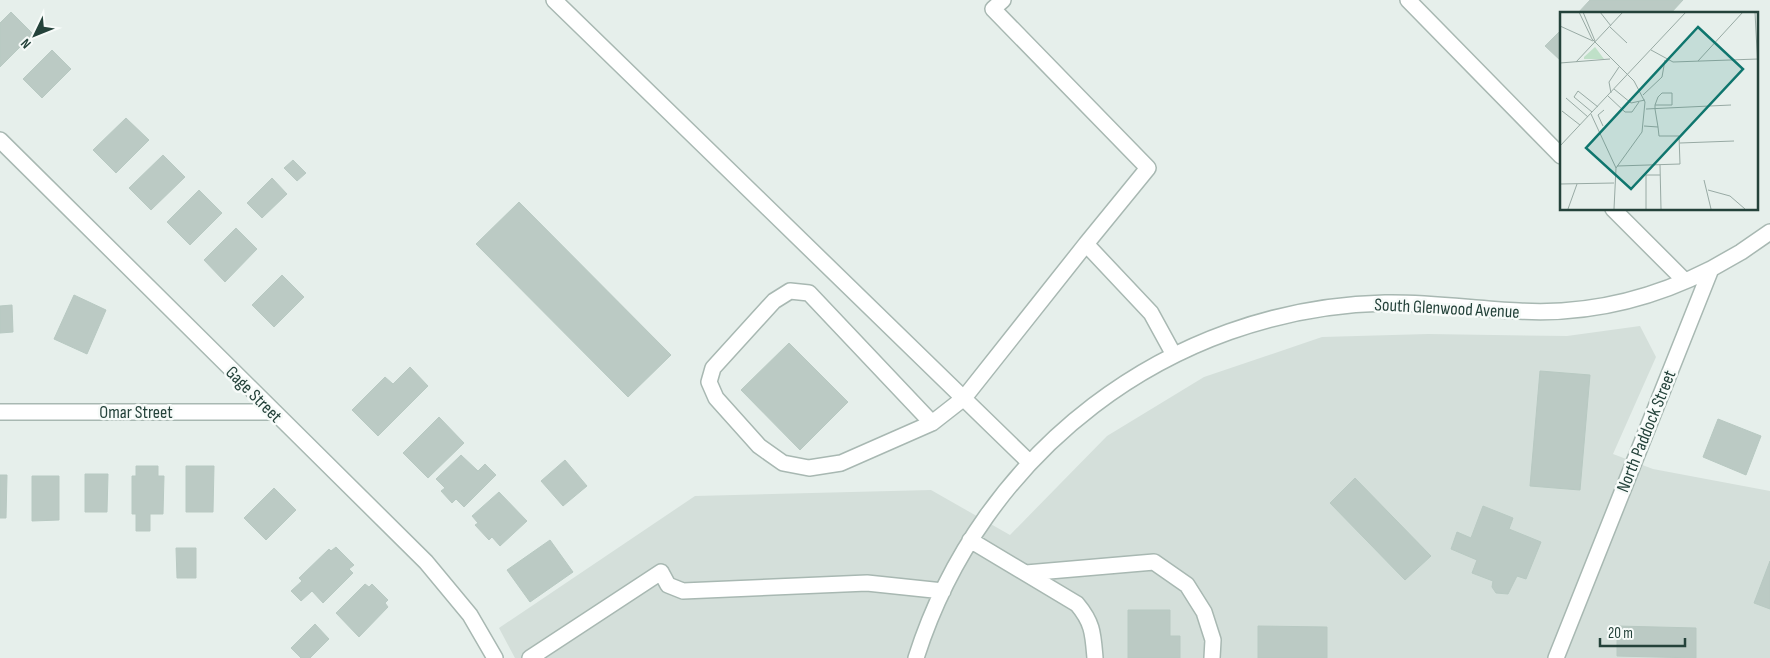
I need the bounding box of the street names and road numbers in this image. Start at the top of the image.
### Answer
street label: South Glenwood Avenue [1374,294,1520,323]
street label: Gage Street [221,362,287,427]
street label: North Paddock Street [1612,367,1681,495]
street label: Omar Street [99,402,173,423]

